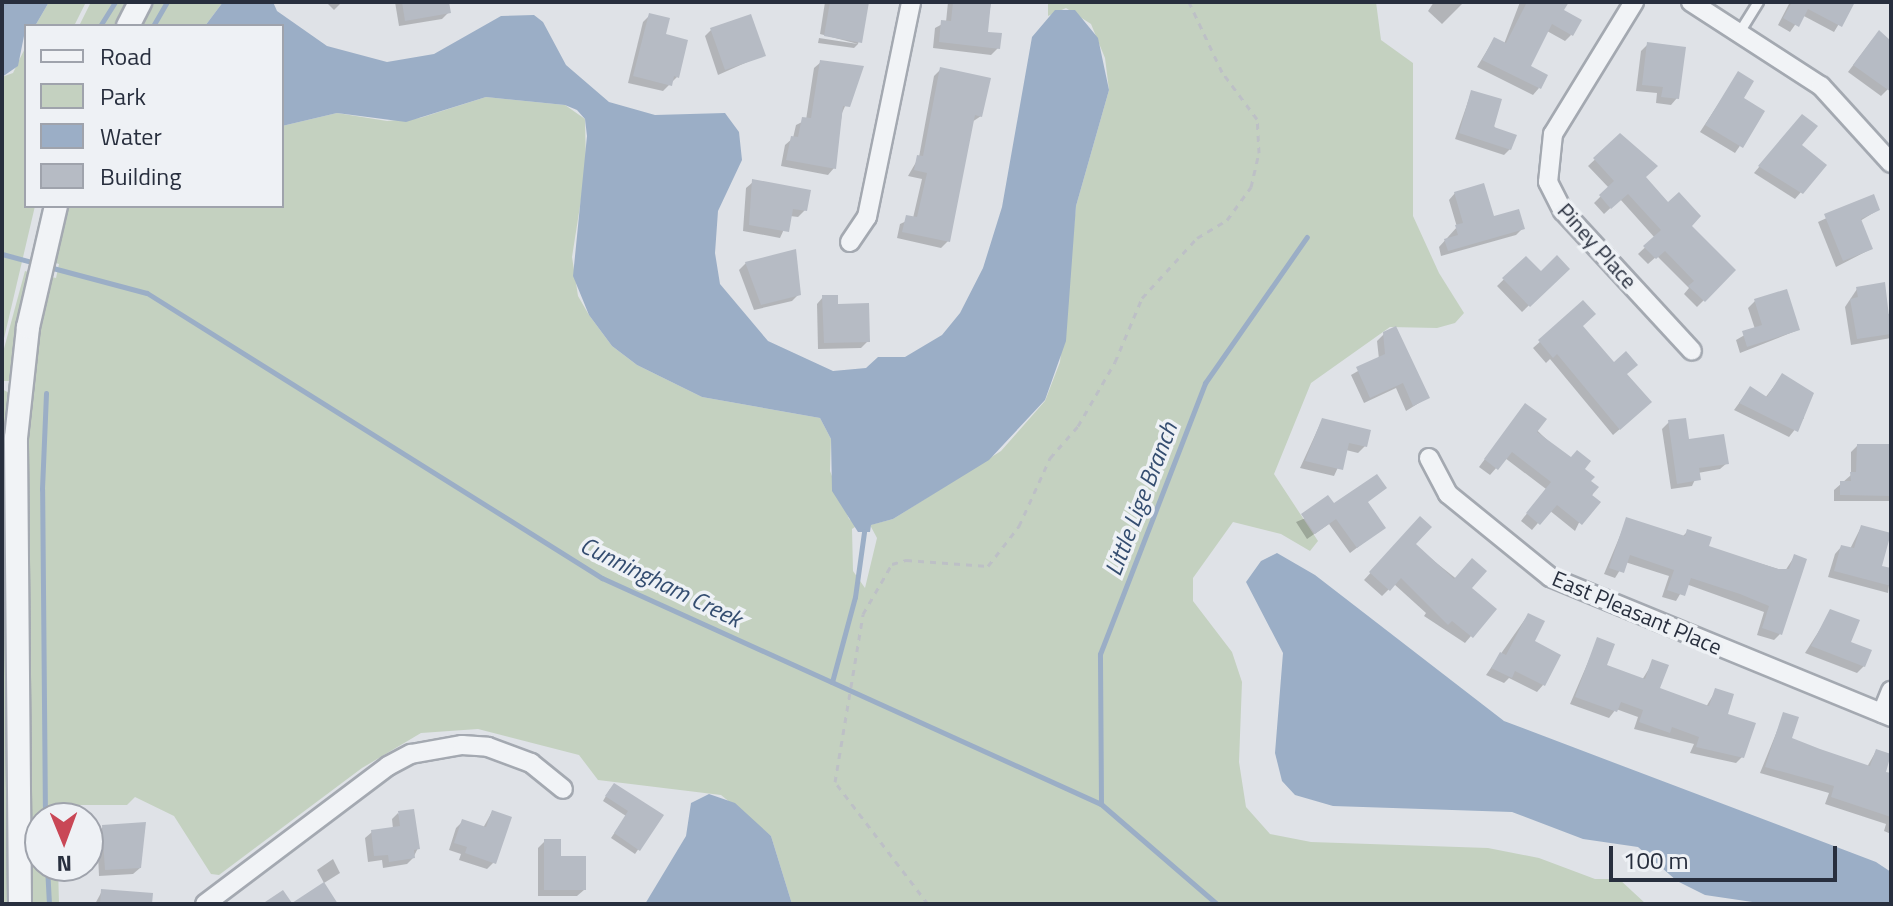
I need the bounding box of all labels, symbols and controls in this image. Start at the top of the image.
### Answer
legend [24,24,284,208]
text: Road [100,38,152,74]
text: Park [100,78,146,114]
text: Water [100,118,162,154]
text: Building [100,158,182,194]
street label: Piney Place [1552,198,1642,294]
water label: Little Lige Branch [1099,418,1183,580]
water label: Cunningham Creek [576,530,746,634]
street label: East Pleasant Place [1548,565,1726,661]
north arrow [24,802,104,882]
scale bar [1613,830,1841,880]
text: 100 m [1623,842,1689,878]
text: N [56,847,72,881]

